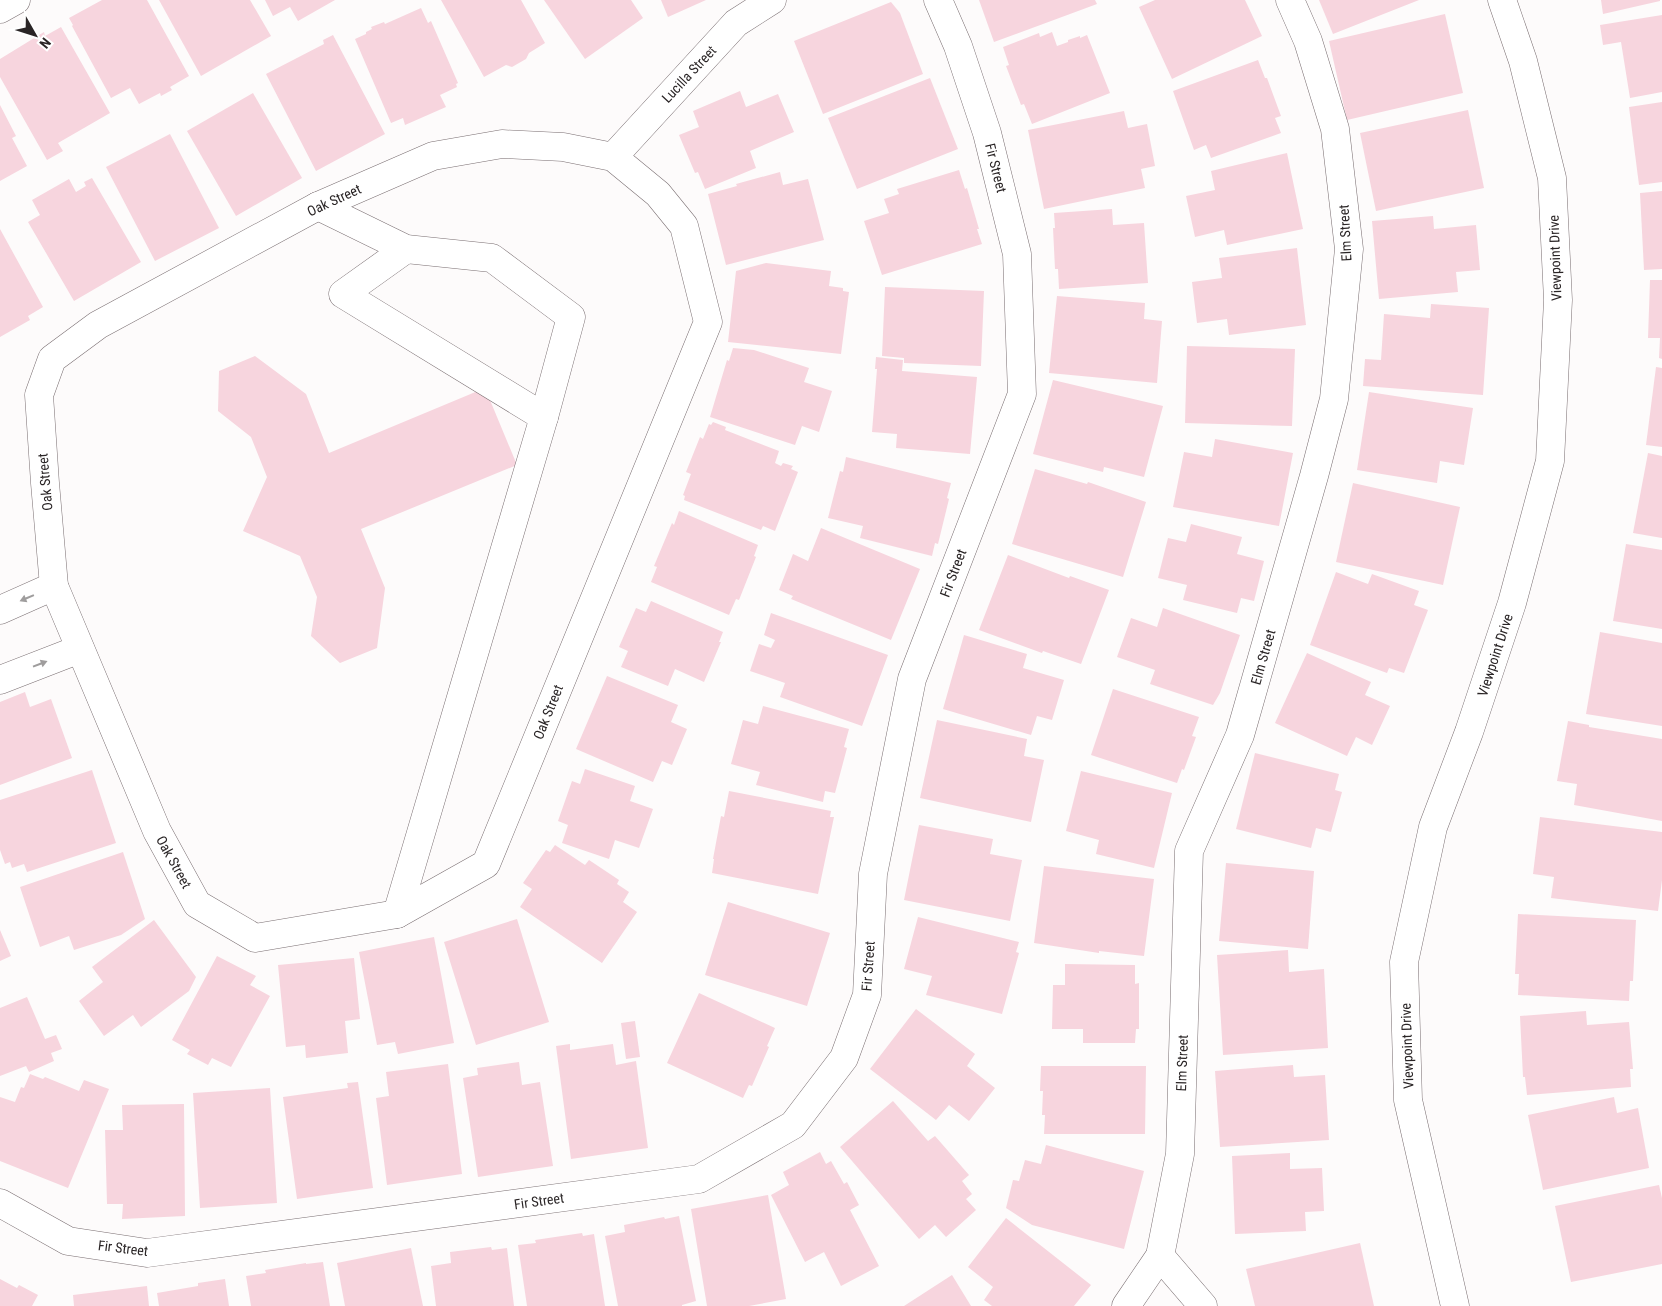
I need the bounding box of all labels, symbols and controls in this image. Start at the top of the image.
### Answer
north arrow [10,10,60,60]
text: N [36,35,54,52]
street label: Lucilla Street [659,42,719,106]
street label: Fir Street [982,142,1010,194]
street label: Oak Street [305,181,363,219]
street label: Elm Street [1336,204,1354,262]
street label: Viewpoint Drive [1545,214,1564,301]
street label: Oak Street [35,453,55,511]
street label: Fir Street [937,547,969,599]
one-way arrow [20,594,34,602]
street label: Viewpoint Drive [1474,611,1516,698]
street label: Elm Street [1247,628,1279,686]
one-way arrow [33,660,47,668]
street label: Oak Street [530,682,566,742]
street label: Oak Street [153,833,195,891]
street label: Fir Street [858,940,878,992]
street label: Viewpoint Drive [1397,1002,1416,1089]
street label: Elm Street [1173,1034,1191,1092]
street label: Fir Street [513,1190,565,1212]
street label: Fir Street [97,1237,149,1259]

